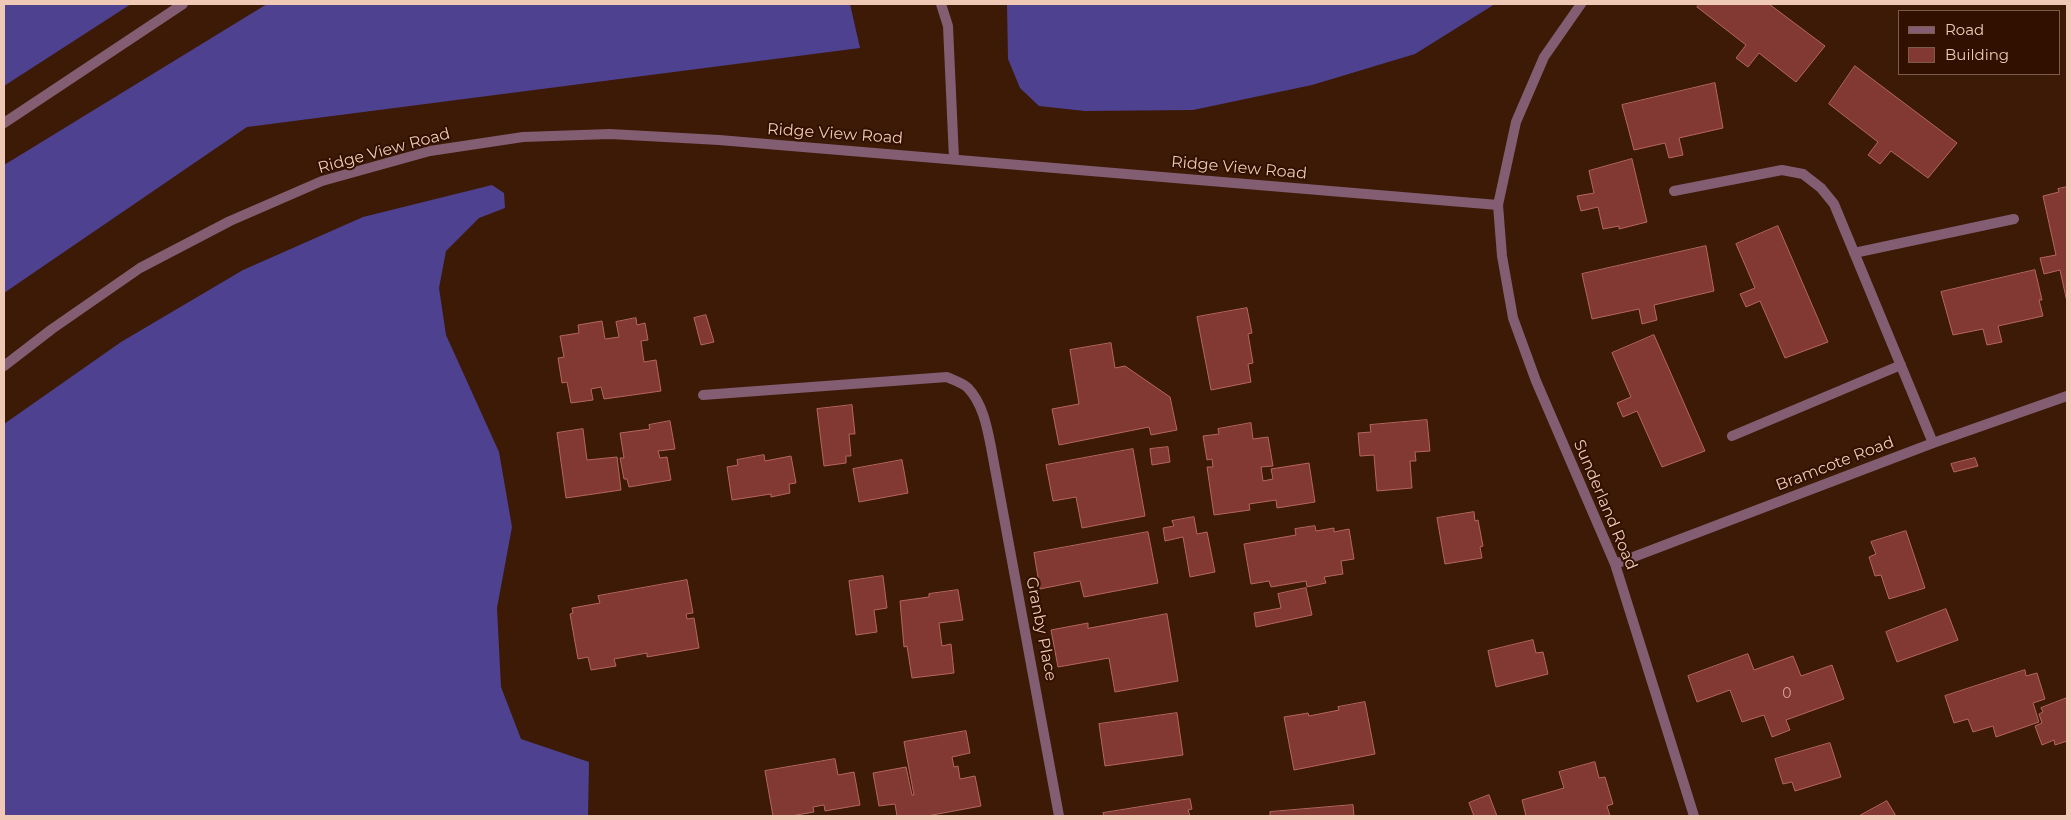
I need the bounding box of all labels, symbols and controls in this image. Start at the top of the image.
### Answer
legend [1898,10,2061,75]
text: Road [1945,20,1984,39]
text: Building [1945,45,2009,64]
street label: Ridge View Road [766,120,904,148]
street label: Ridge View Road [316,124,452,178]
street label: Ridge View Road [1170,152,1308,184]
street label: Bramcote Road [1773,433,1897,495]
street label: Sunderland Road [1569,437,1641,573]
street label: Granby Place [1021,575,1061,683]
house number: 0 [1782,686,1792,702]

